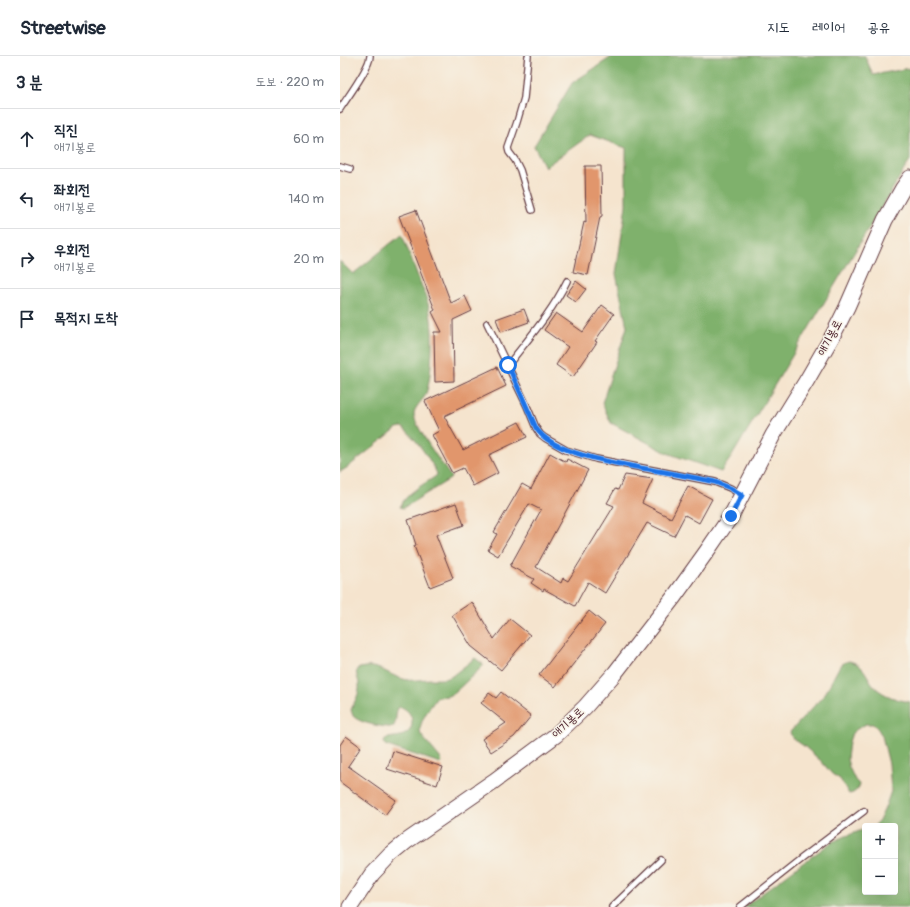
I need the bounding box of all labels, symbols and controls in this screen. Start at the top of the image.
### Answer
text: Streetwise [20,16,106,40]
text: 지도 [767,19,790,36]
text: 레이어 [812,19,845,36]
text: 공유 [867,19,890,36]
text: 3 분 [16,72,43,93]
text: 도보 · 220 m [255,74,324,90]
text: 직진 [54,121,78,140]
icon: ahead [16,128,38,150]
text: 60 m [293,131,324,147]
text: 애기봉로 [54,140,96,156]
text: 좌회전 [54,181,90,200]
icon: left [16,188,38,210]
text: 140 m [288,191,324,207]
text: 애기봉로 [54,200,96,216]
text: 우회전 [54,241,90,260]
icon: right [16,248,38,270]
text: 20 m [293,251,324,267]
text: 애기봉로 [54,260,96,276]
icon: arrive [16,308,38,330]
text: 목적지 도착 [54,309,118,328]
street label: 애기봉로 [814,317,846,359]
route start [499,356,517,374]
route end [722,507,740,525]
street label: 애기봉로 [549,704,587,742]
map controls [862,823,898,895]
button: + [862,823,898,859]
button: − [862,859,898,895]

